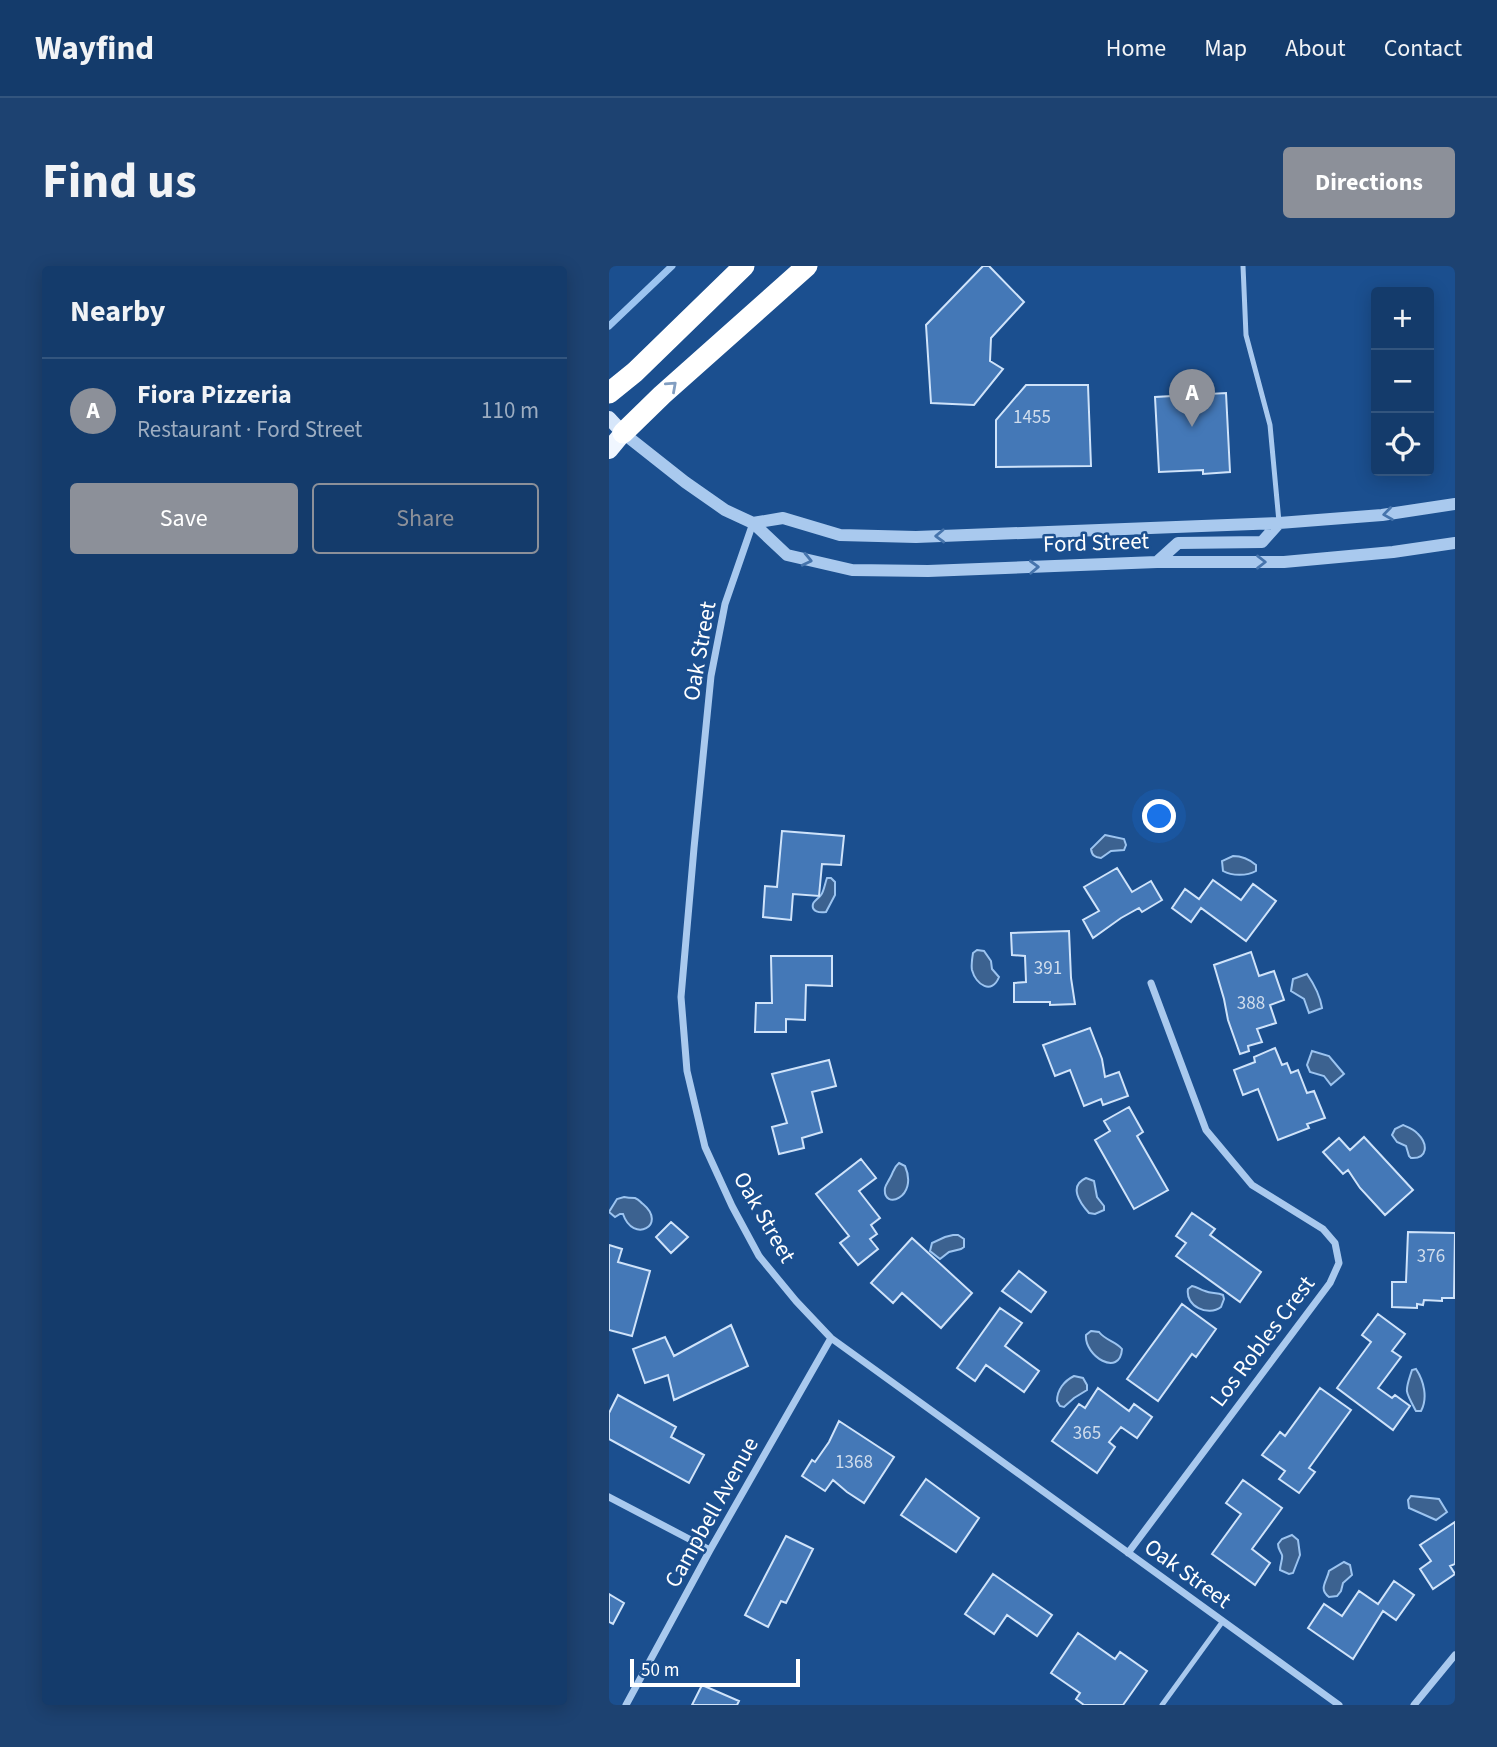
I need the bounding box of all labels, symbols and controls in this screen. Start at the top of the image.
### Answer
text: Wayfind [35,25,154,72]
text: Home [1106,31,1166,66]
text: Map [1204,31,1247,66]
text: About [1285,31,1346,66]
text: Contact [1384,31,1462,66]
text: Find us [42,147,197,217]
button: Directions [1283,147,1455,218]
map controls [1371,287,1434,476]
button: + [1371,287,1434,350]
text: Nearby [70,290,165,333]
button: − [1371,350,1434,413]
pin: A [1169,369,1215,427]
text: Fiora Pizzeria [137,376,292,413]
one-way arrow [664,381,677,394]
text: A [86,394,100,427]
text: 110 m [481,394,539,427]
house number: 1455 [1013,404,1051,431]
text: Restaurant · Ford Street [137,413,362,446]
button: locate [1371,413,1434,476]
button: Save [70,483,298,554]
button: Share [312,483,539,554]
one-way arrow [1382,507,1393,522]
street label: Ford Street [1042,524,1150,561]
one-way arrow [934,528,945,543]
one-way arrow [801,552,813,566]
one-way arrow [1256,554,1267,570]
one-way arrow [1028,560,1039,575]
street label: Oak Street [675,599,725,703]
your location [1142,799,1176,833]
house number: 391 [1034,955,1062,982]
house number: 388 [1237,990,1265,1017]
street label: Oak Street [725,1165,804,1269]
house number: 376 [1417,1243,1445,1270]
street label: Los Robles Crest [1202,1269,1323,1414]
house number: 365 [1073,1420,1101,1447]
street label: Campbell Avenue [656,1431,767,1594]
house number: 1368 [835,1449,873,1476]
street label: Oak Street [1137,1531,1238,1616]
scale bar [630,1656,800,1688]
text: 50 m [641,1657,679,1684]

